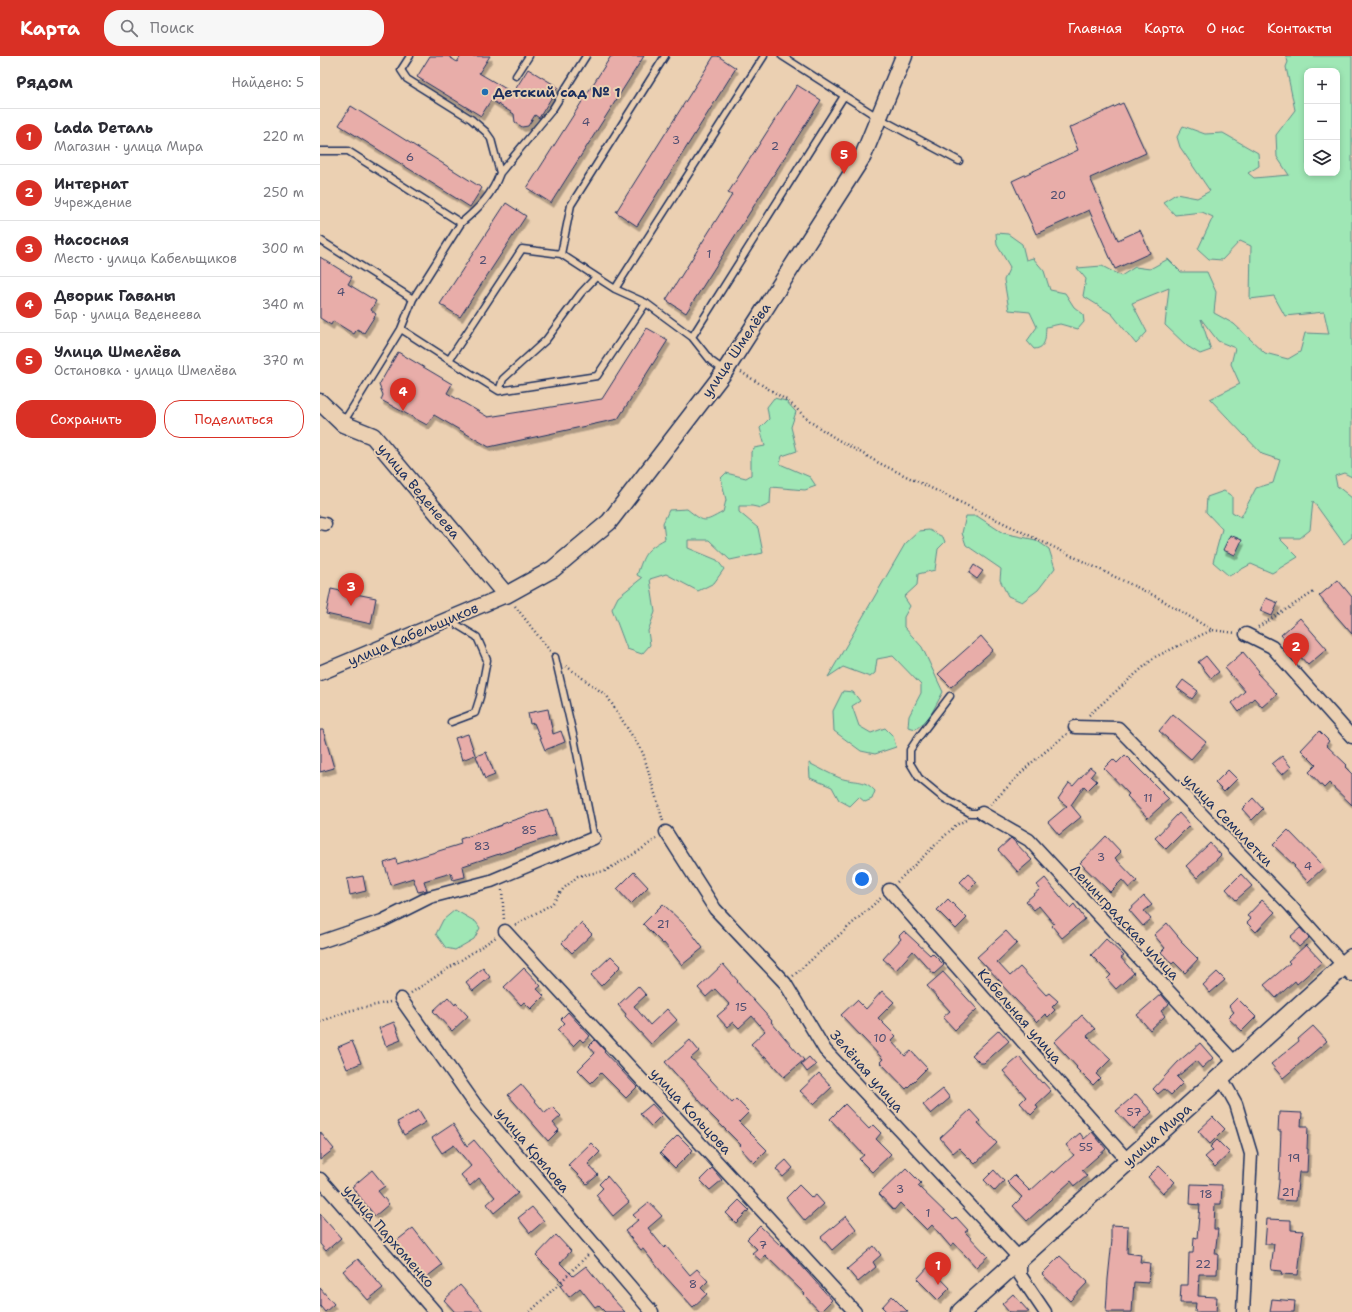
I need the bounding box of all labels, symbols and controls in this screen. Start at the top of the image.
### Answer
search box [104,10,384,46]
text: Карта [20,16,80,41]
icon: search [118,17,140,39]
text: Поиск [150,18,194,38]
text: Главная [1068,19,1122,37]
text: Карта [1144,19,1184,37]
text: О нас [1206,19,1245,37]
text: Контакты [1267,19,1332,37]
map controls [1304,68,1340,176]
button: + [1304,68,1340,104]
text: Рядом [16,71,73,93]
text: Найдено: 5 [231,74,304,91]
place label: Детский сад № 1 [493,83,621,101]
marker: Детский сад № 1 [480,87,490,97]
button: − [1304,104,1340,140]
house number: 4 [582,114,590,130]
text: Lada Dеталь [54,118,153,138]
text: 1 [26,128,32,145]
text: 220 m [262,128,304,145]
house number: 3 [672,132,680,148]
text: Магазин · улица Мира [54,138,203,155]
house number: 2 [771,138,779,154]
button: layers [1304,140,1340,176]
pin: 5 [831,141,857,174]
house number: 6 [406,149,414,165]
text: Интернат [54,174,129,194]
text: 2 [24,184,34,201]
text: 250 m [263,184,304,201]
house number: 20 [1050,187,1066,203]
text: Учреждение [54,194,132,211]
text: Насосная [54,230,129,250]
text: 3 [24,240,34,257]
text: 300 m [261,240,304,257]
house number: 1 [706,246,712,262]
text: Место · улица Кабельщиков [54,250,237,267]
house number: 2 [479,252,487,268]
house number: 4 [337,284,345,300]
text: Дворик Гаваны [54,286,176,306]
text: 4 [24,296,34,313]
text: 340 m [262,296,304,313]
street label: улица Шмелёва [698,299,775,401]
text: Бар · улица Веденеева [54,306,201,323]
text: Улица Шмелёва [54,342,181,362]
text: 5 [25,352,33,369]
text: 370 m [262,352,304,369]
text: Остановка · улица Шмелёва [54,362,237,379]
pin: 4 [390,378,416,411]
button: Сохранить [16,400,156,438]
button: Поделиться [164,400,304,438]
street label: улица Веденеева [374,440,464,543]
pin: 3 [338,573,364,606]
street label: улица Кабельщиков [345,598,481,670]
pin: 2 [1283,633,1309,666]
street label: улица Семилетки [1179,770,1277,870]
house number: 11 [1143,790,1153,806]
house number: 85 [521,822,537,838]
house number: 83 [474,838,490,854]
house number: 3 [1097,849,1105,865]
house number: 4 [1304,858,1312,874]
street label: Ленинградская улица [1067,860,1184,984]
your location [852,869,872,889]
house number: 21 [657,916,669,932]
street label: Кабельная улица [974,965,1066,1067]
house number: 15 [735,999,747,1015]
street label: Зелёная улица [826,1026,908,1116]
house number: 10 [873,1030,887,1046]
street label: улица Кольцова [646,1064,736,1158]
street label: улица Мира [1119,1099,1195,1171]
street label: улица Крылова [492,1104,574,1197]
house number: 57 [1126,1104,1142,1120]
house number: 55 [1079,1139,1093,1155]
house number: 19 [1288,1150,1300,1166]
street label: улица Пархоменко [339,1181,439,1291]
house number: 3 [896,1181,904,1197]
house number: 21 [1282,1184,1294,1200]
house number: 18 [1199,1186,1213,1202]
house number: 1 [925,1205,931,1221]
house number: 7 [759,1237,767,1253]
pin: 1 [925,1252,951,1285]
house number: 22 [1195,1256,1211,1272]
house number: 8 [689,1276,697,1292]

